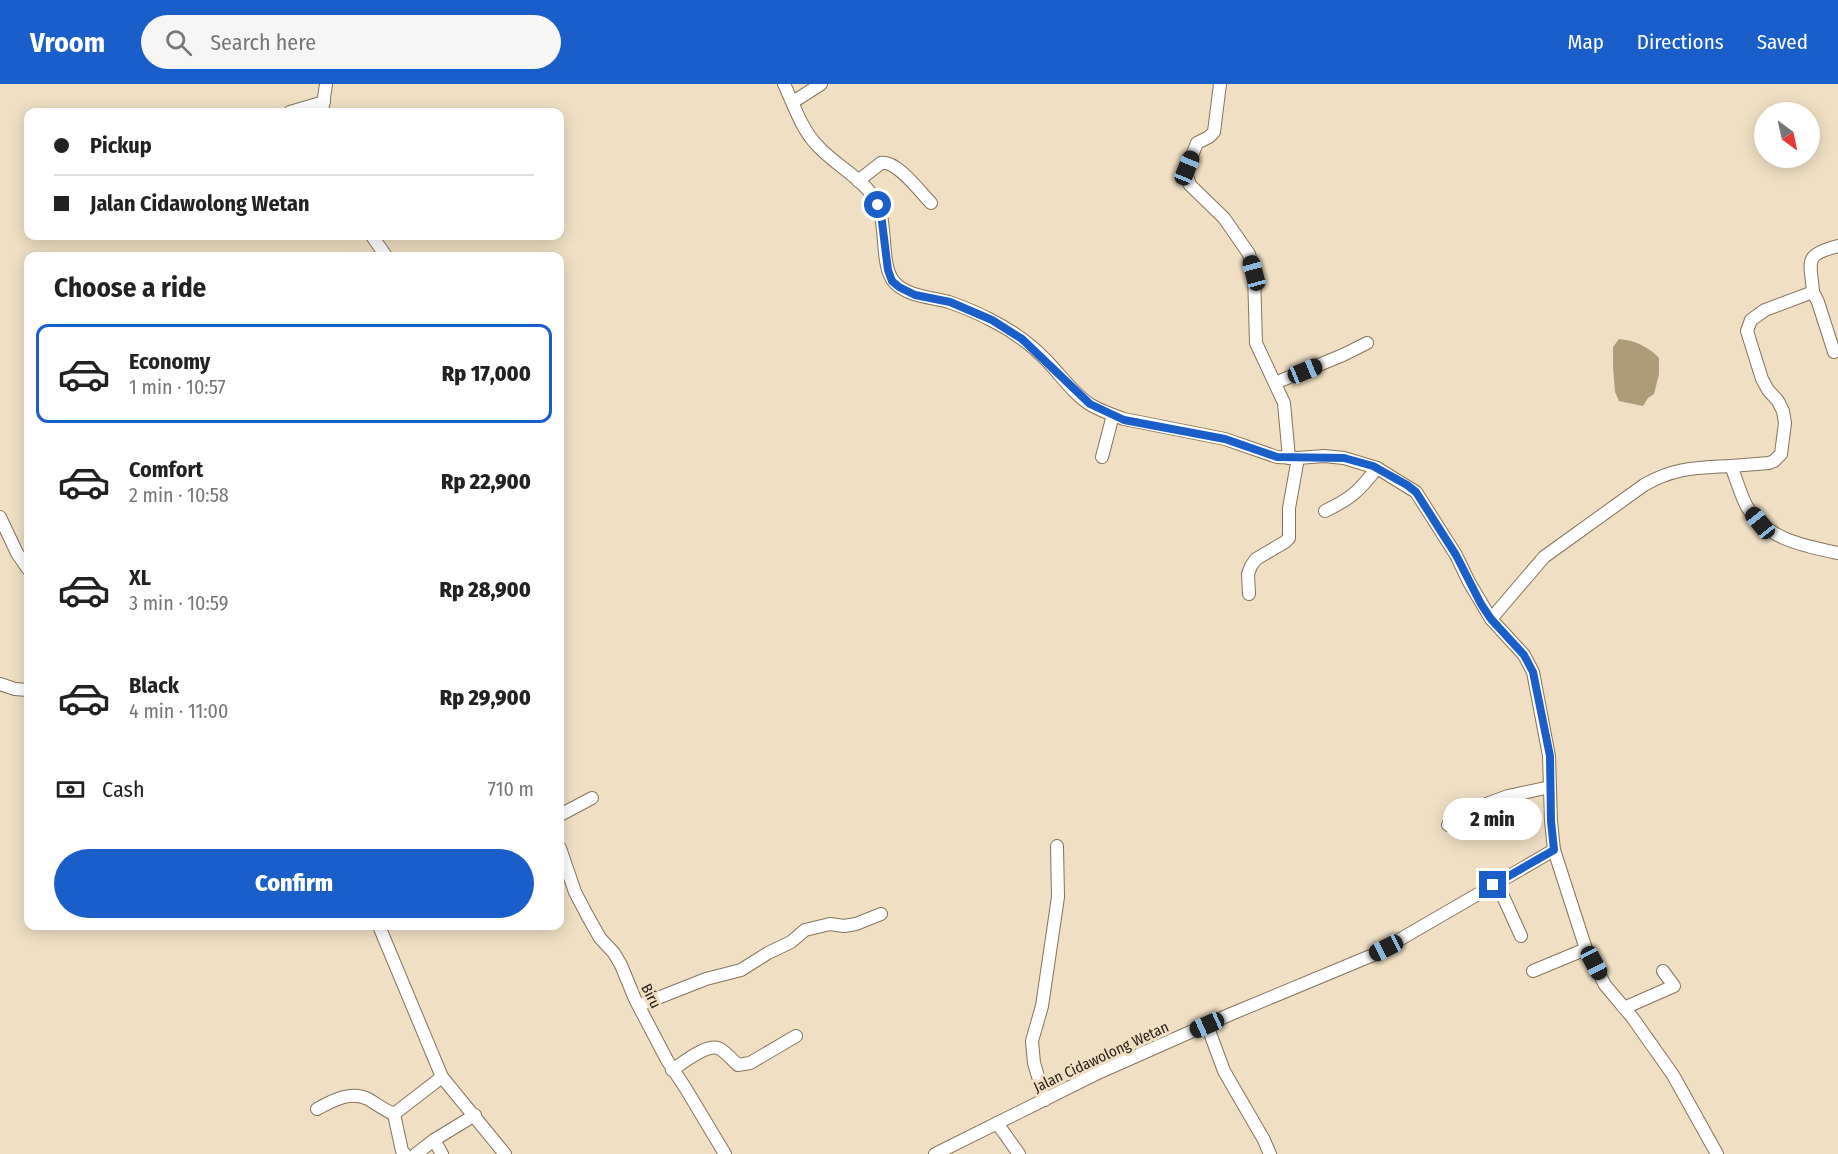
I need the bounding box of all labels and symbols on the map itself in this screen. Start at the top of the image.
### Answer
north arrow [1754,102,1820,168]
car [1172,148,1202,188]
route start [864,191,891,218]
car [1241,253,1267,293]
car [1285,356,1325,386]
car [1742,503,1778,543]
callout: 2 min [1444,798,1543,840]
route end [1479,871,1506,898]
car [1366,932,1406,964]
car [1578,943,1610,983]
street label: Biru [637,981,665,1011]
car [1187,1009,1227,1041]
street label: Jalan Cidawolong Wetan [1030,1018,1172,1096]

